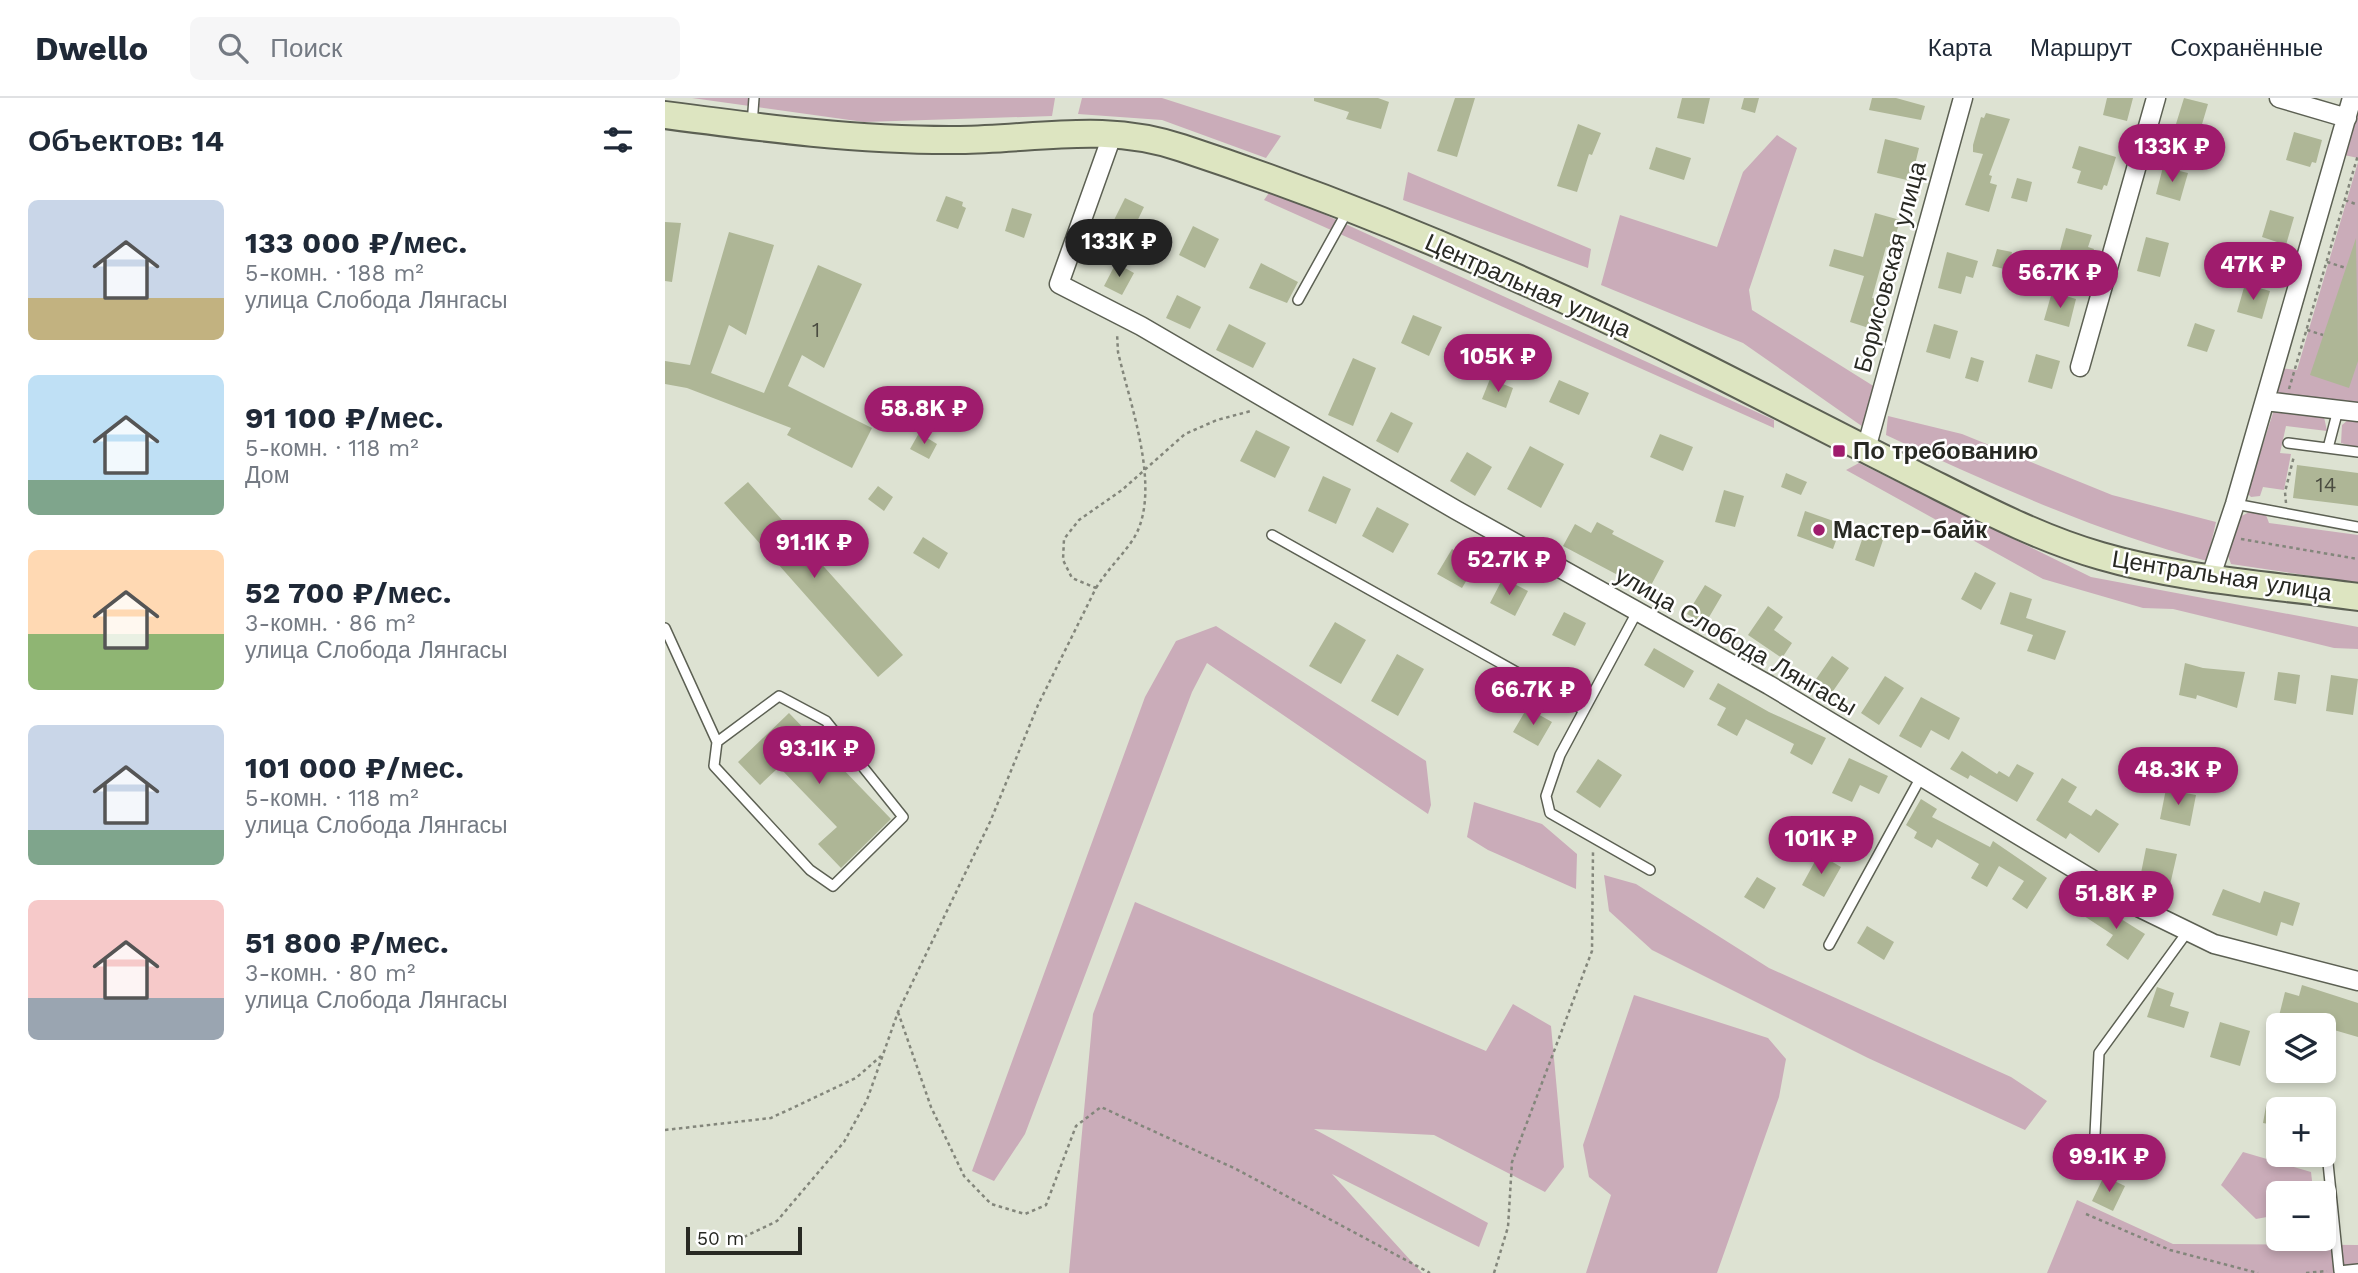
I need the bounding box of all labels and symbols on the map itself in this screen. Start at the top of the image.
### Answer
pin: 133K ₽ [2115,125,2229,184]
street label: Борисовская улица [1848,158,1932,376]
pin: 133K ₽ [1062,220,1176,279]
street label: Центральная улица [1421,228,1636,344]
pin: 47K ₽ [2204,242,2302,302]
pin: 56.7K ₽ [1995,250,2125,310]
house number: 1 [812,317,820,342]
pin: 105K ₽ [1441,334,1555,394]
pin: 58.8K ₽ [859,386,989,446]
place label: По требованию [1853,437,2038,465]
marker: По требованию [1831,443,1847,459]
house number: 14 [2315,472,2337,497]
place label: Мастер-байк [1833,516,1988,544]
pin: 91.1K ₽ [749,520,879,580]
marker: Мастер-байк [1811,522,1827,538]
pin: 52.7K ₽ [1444,538,1574,597]
street label: Центральная улица [2110,545,2335,607]
street label: улица Слобода Лянгасы [1610,560,1862,722]
pin: 66.7K ₽ [1468,668,1598,727]
pin: 93.1K ₽ [754,726,884,786]
pin: 48.3K ₽ [2113,748,2243,807]
pin: 101K ₽ [1764,816,1878,876]
pin: 51.8K ₽ [2051,872,2181,931]
pin: 99.1K ₽ [2044,1134,2174,1194]
scale bar [686,1224,801,1256]

